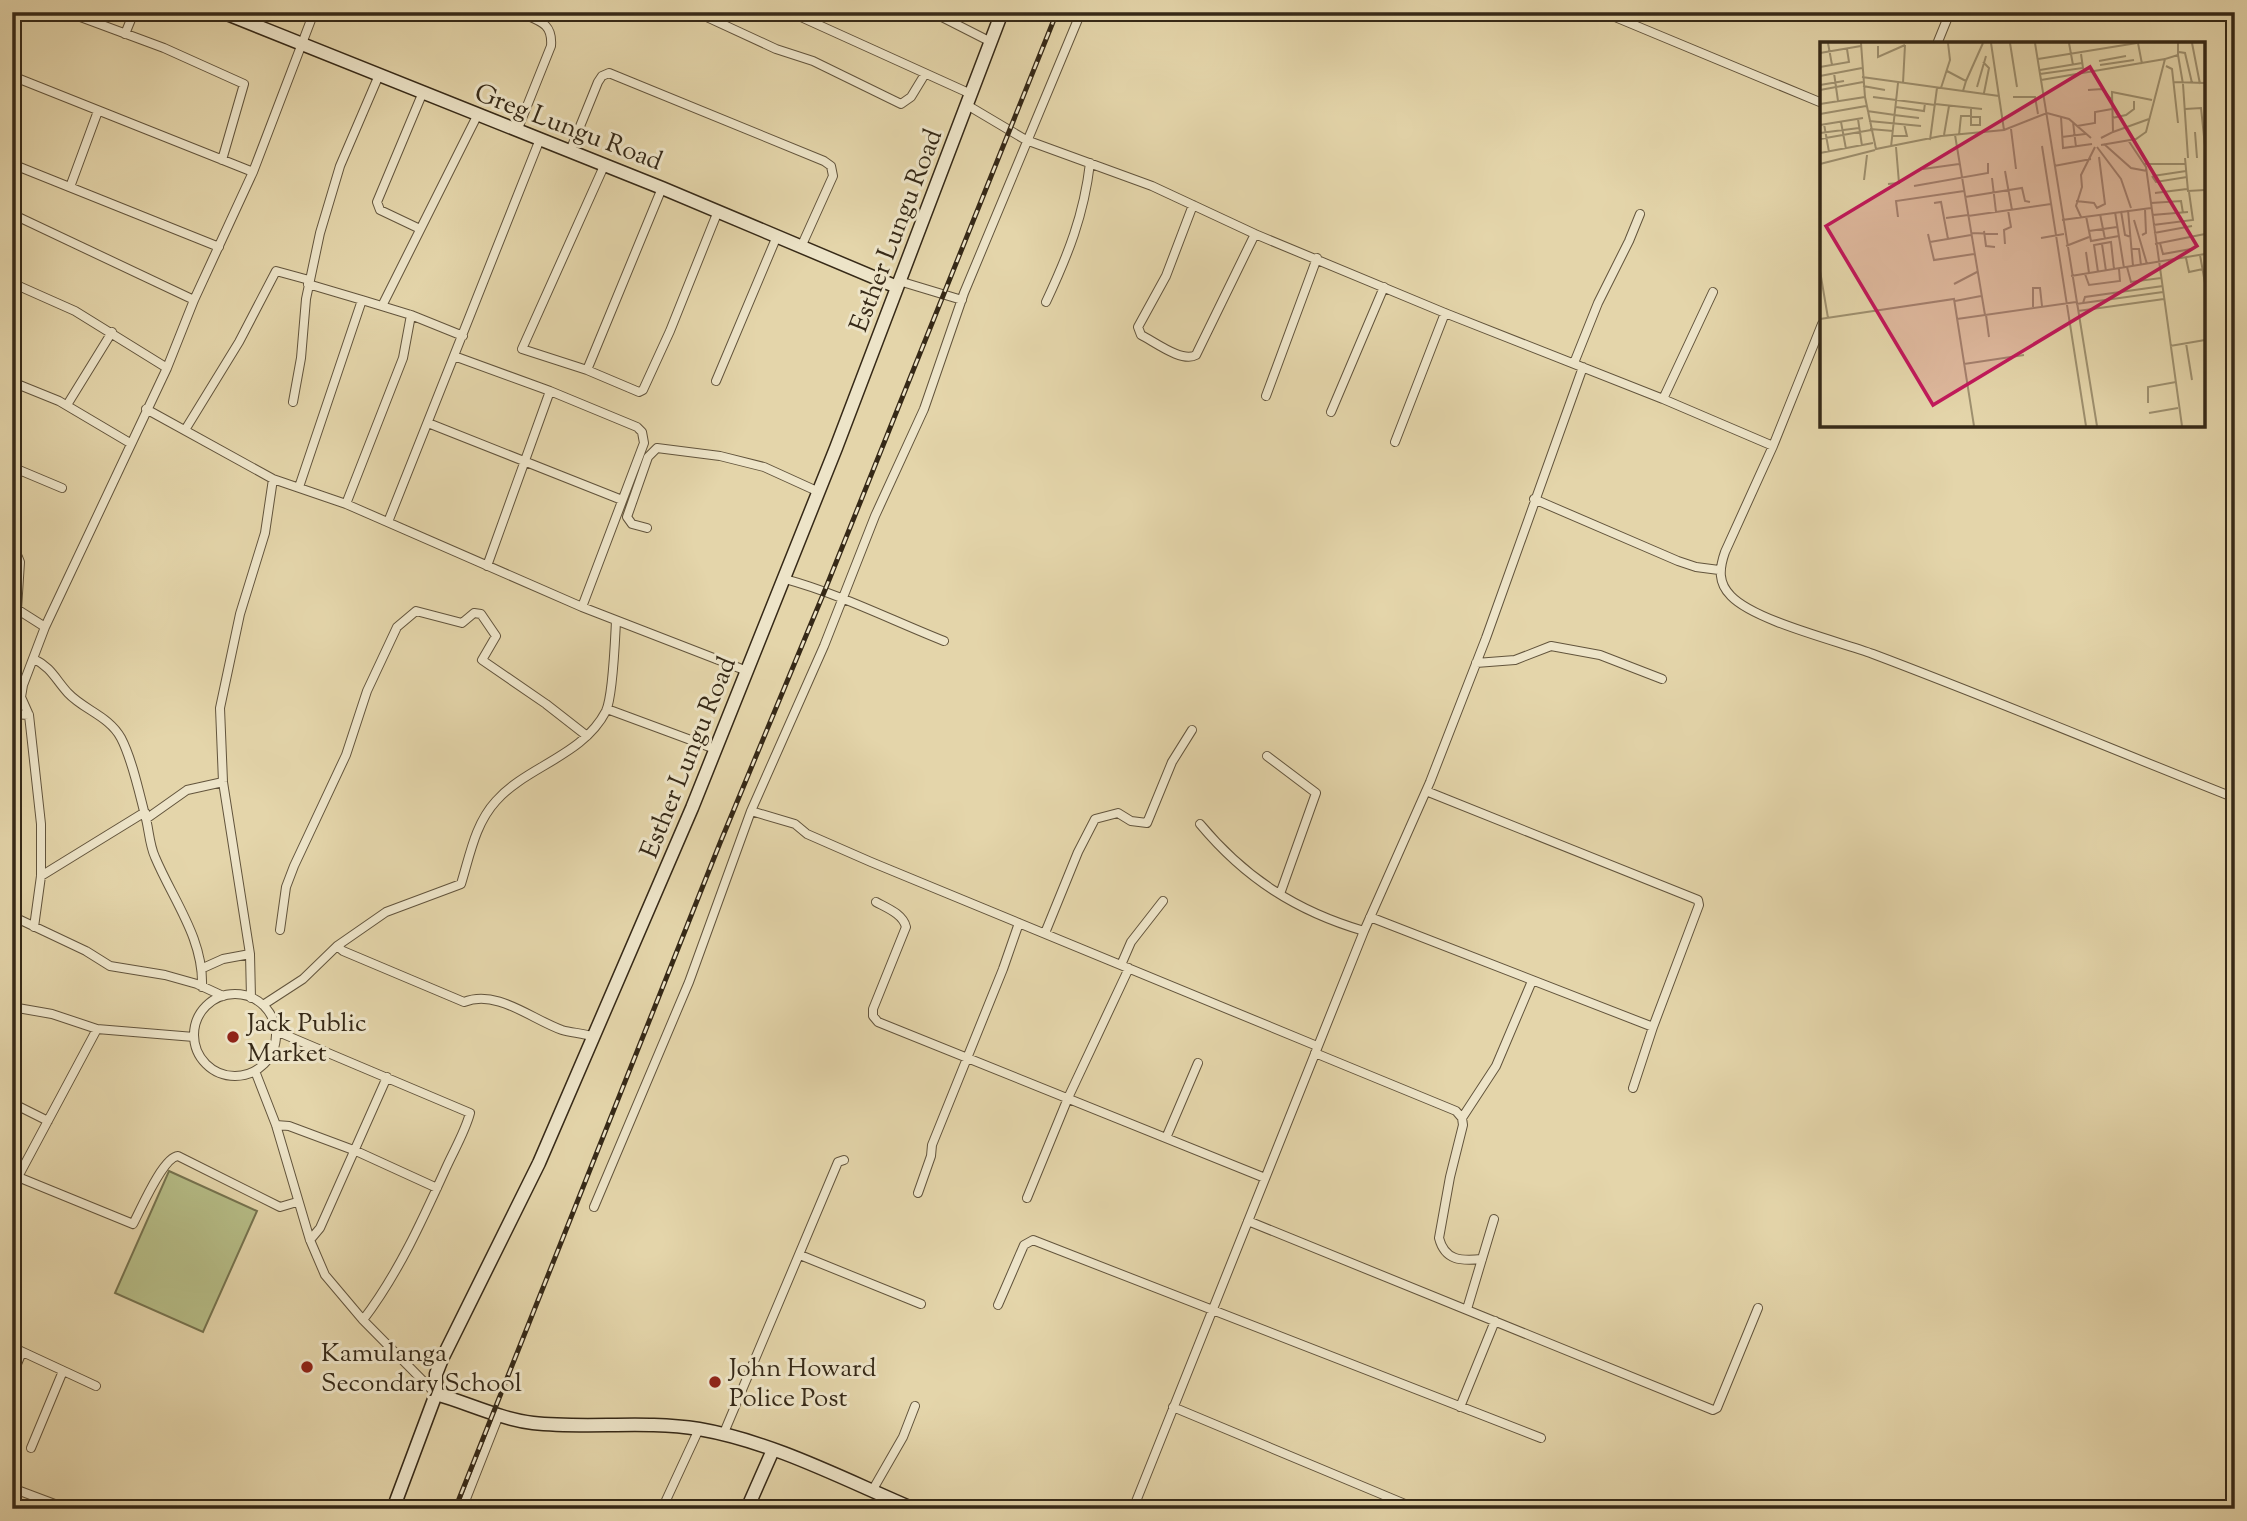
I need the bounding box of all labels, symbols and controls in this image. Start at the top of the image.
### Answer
inset map [1820,42,2205,427]
street label: Greg Lungu Road [469,75,668,181]
street label: Esther Lungu Road [842,124,953,338]
street label: Esther Lungu Road [632,651,747,864]
place label: Jack Public Market [245,1006,367,1073]
marker: Jack Public Market [225,1029,241,1045]
place label: Kamulanga Secondary School [321,1336,522,1403]
place label: John Howard Police Post [727,1351,877,1418]
marker: Kamulanga Secondary School [299,1359,315,1375]
marker: John Howard Police Post [707,1374,723,1390]

